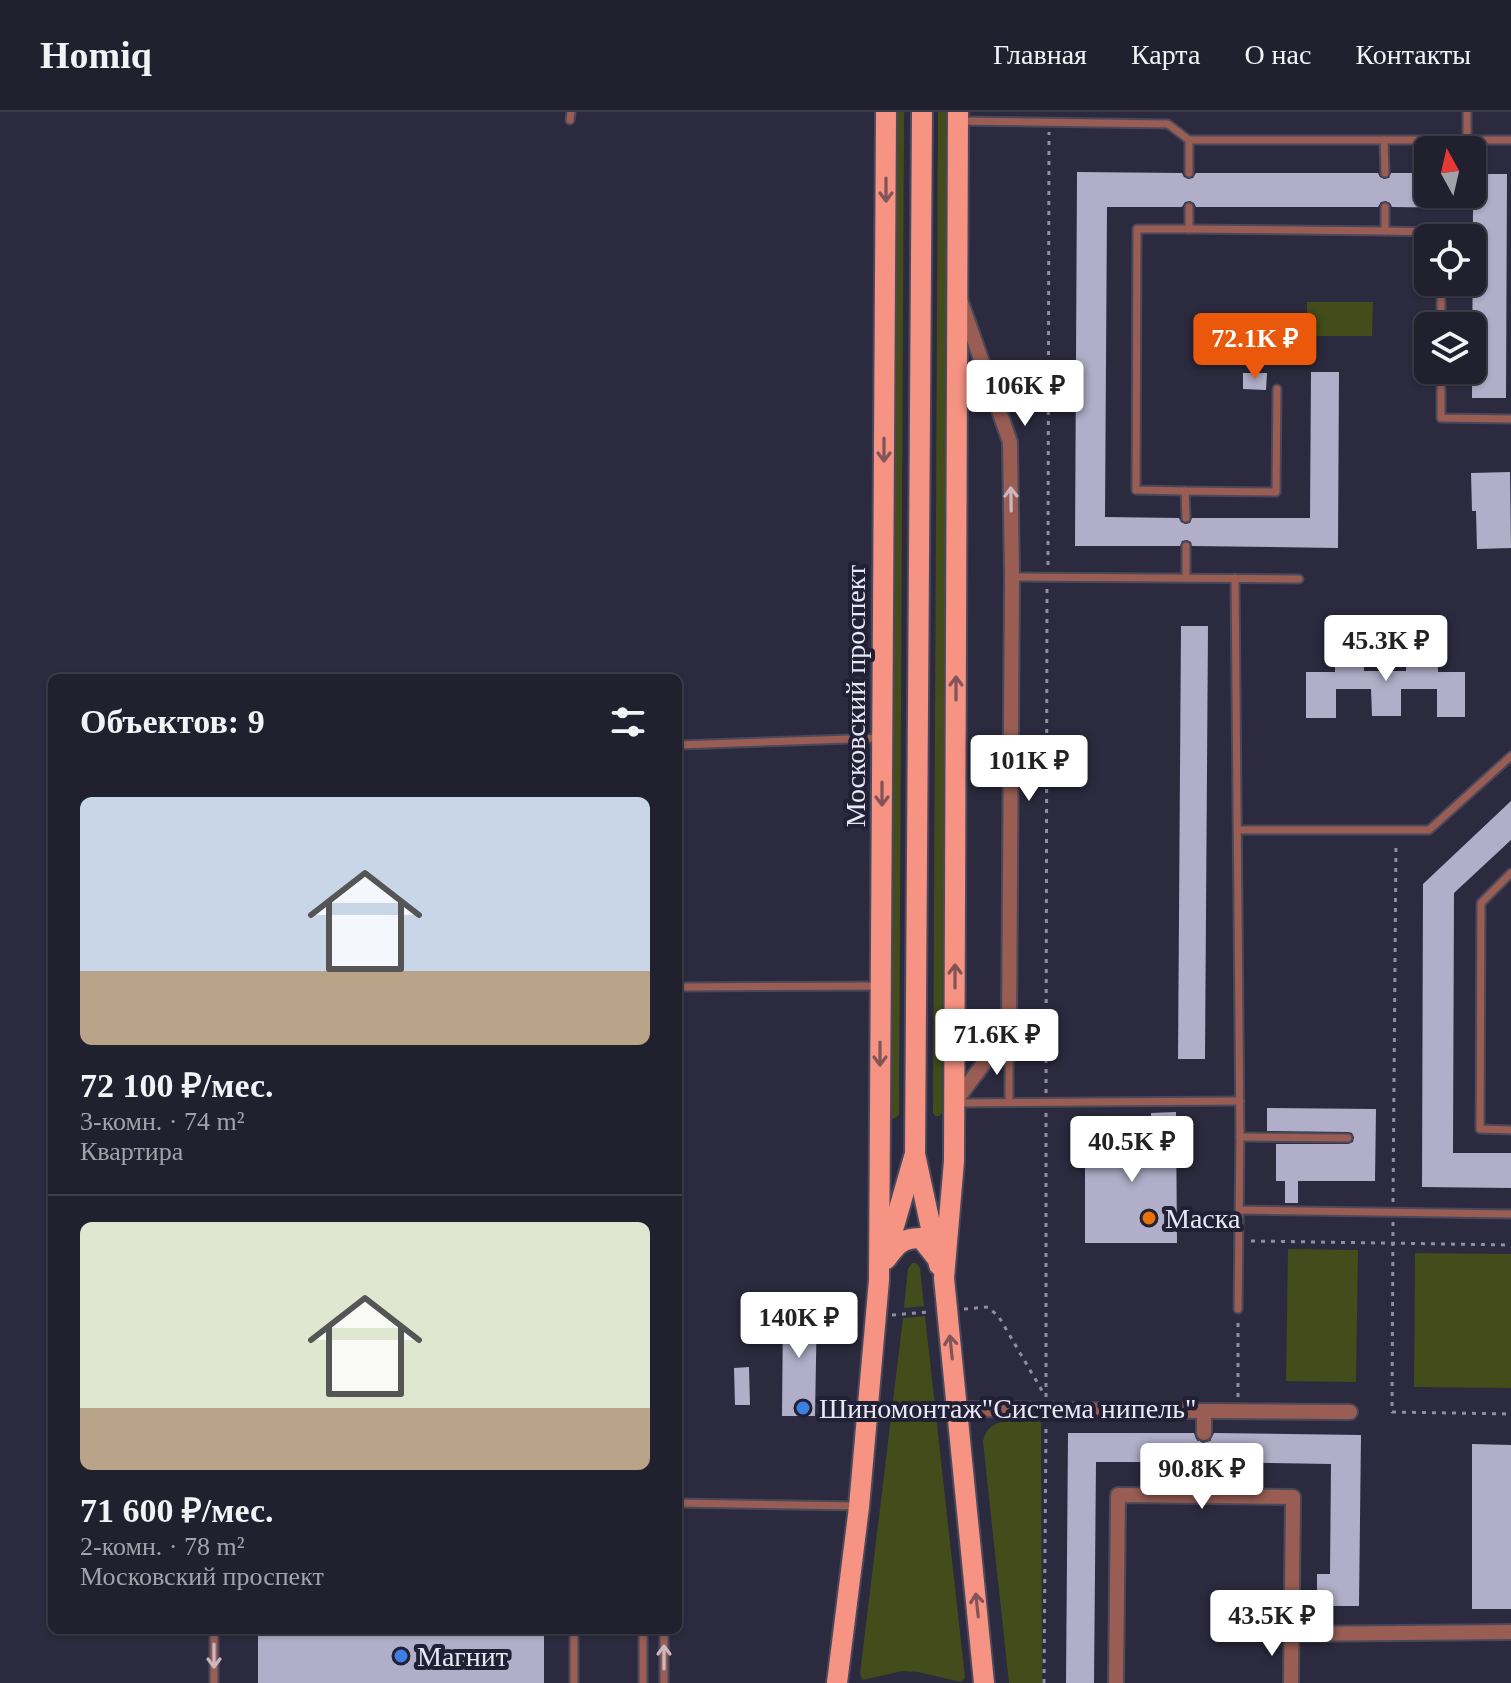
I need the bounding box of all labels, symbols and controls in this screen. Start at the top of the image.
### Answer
text: Homiq [40,34,152,76]
text: Главная [993,39,1087,70]
text: Карта [1131,39,1200,70]
text: О нас [1244,39,1311,70]
text: Контакты [1355,39,1471,70]
north arrow [1414,136,1486,208]
map controls [1414,136,1486,384]
one-way arrow [878,176,894,203]
button: locate [1414,224,1486,296]
button: layers [1414,312,1486,384]
pin: 72.1K ₽ [1181,313,1329,381]
text: 72.1K ₽ [1211,324,1299,353]
pin: 106K ₽ [960,360,1090,428]
text: 106K ₽ [985,371,1065,400]
one-way arrow [876,436,892,463]
one-way arrow [1003,486,1018,513]
street label: Московский проспект [840,565,871,827]
pin: 45.3K ₽ [1312,615,1460,683]
text: 45.3K ₽ [1342,626,1430,655]
one-way arrow [948,675,964,702]
icon: filters [606,700,650,744]
text: Объектов: 9 [80,703,265,740]
pin: 101K ₽ [964,735,1094,803]
text: 101K ₽ [989,746,1069,775]
one-way arrow [874,780,890,807]
icon: home [293,849,437,993]
one-way arrow [947,963,963,990]
pin: 71.6K ₽ [923,1009,1071,1077]
text: 71.6K ₽ [953,1020,1041,1049]
one-way arrow [872,1040,888,1067]
text: 72 100 ₽/мес. [80,1067,274,1104]
text: 3-комн. · 74 m² [80,1107,245,1136]
pin: 40.5K ₽ [1058,1116,1206,1184]
text: 40.5K ₽ [1088,1127,1176,1156]
text: Квартира [80,1137,183,1166]
place label: Маска [1165,1203,1241,1234]
marker: Маска [1140,1209,1158,1227]
icon: home [293,1274,437,1418]
pin: 140K ₽ [734,1292,864,1360]
text: 140K ₽ [759,1303,839,1332]
one-way arrow [943,1334,958,1361]
place label: Шиномонтаж"Система нипель" [819,1393,1196,1424]
marker: Шиномонтаж"Система нипель" [794,1399,812,1417]
pin: 90.8K ₽ [1128,1443,1276,1511]
text: 90.8K ₽ [1158,1454,1246,1483]
text: 71 600 ₽/мес. [80,1492,274,1529]
text: 2-комн. · 78 m² [80,1532,245,1561]
text: Московский проспект [80,1562,324,1591]
pin: 43.5K ₽ [1198,1590,1346,1658]
one-way arrow [969,1592,984,1619]
text: 43.5K ₽ [1228,1601,1316,1630]
place label: Магнит [417,1641,508,1672]
one-way arrow [206,1643,222,1669]
one-way arrow [656,1644,672,1670]
marker: Магнит [392,1647,410,1665]

